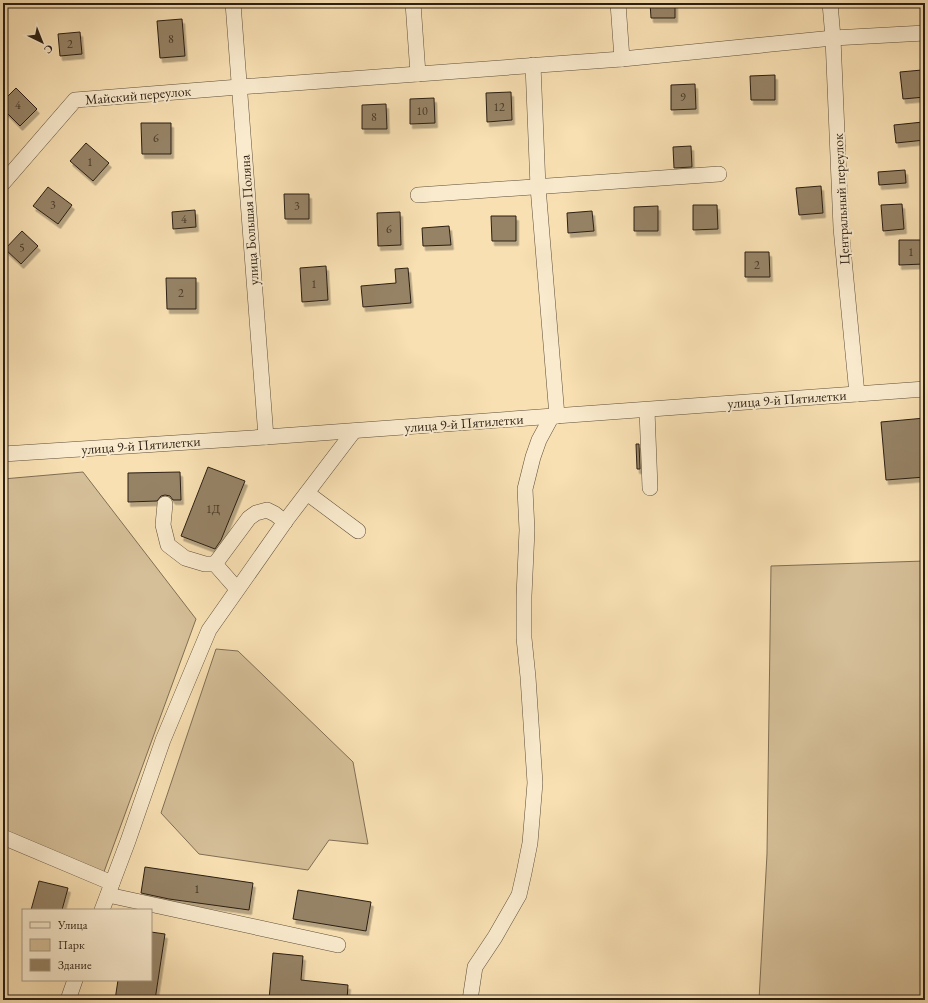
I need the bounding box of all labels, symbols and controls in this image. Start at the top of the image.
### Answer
north arrow [22,22,62,62]
house number: 8 [168,31,174,47]
house number: 2 [67,36,73,52]
text: С [41,42,56,57]
street label: Майский переулок [84,81,192,109]
house number: 9 [680,89,686,105]
house number: 4 [15,97,21,113]
house number: 12 [493,99,505,115]
house number: 10 [416,103,428,119]
house number: 8 [371,109,377,125]
house number: 6 [153,130,159,146]
street label: Центральный переулок [829,133,853,265]
house number: 1 [87,154,93,170]
street label: улица Большая Поляна [235,154,263,286]
house number: 3 [50,197,56,213]
house number: 3 [294,198,300,214]
house number: 4 [181,211,187,227]
house number: 6 [386,221,392,237]
house number: 5 [19,239,25,255]
house number: 1 [908,244,914,260]
house number: 2 [754,257,760,273]
house number: 1 [311,276,317,292]
house number: 2 [178,285,184,301]
street label: улица 9-й Пятилетки [727,386,848,412]
street label: улица 9-й Пятилетки [404,410,525,436]
street label: улица 9-й Пятилетки [81,432,202,458]
house number: 1Д [206,501,220,517]
house number: 1 [194,881,200,897]
legend [22,909,152,981]
text: Улица [57,917,88,933]
text: Парк [58,937,85,953]
text: Здание [58,957,92,973]

